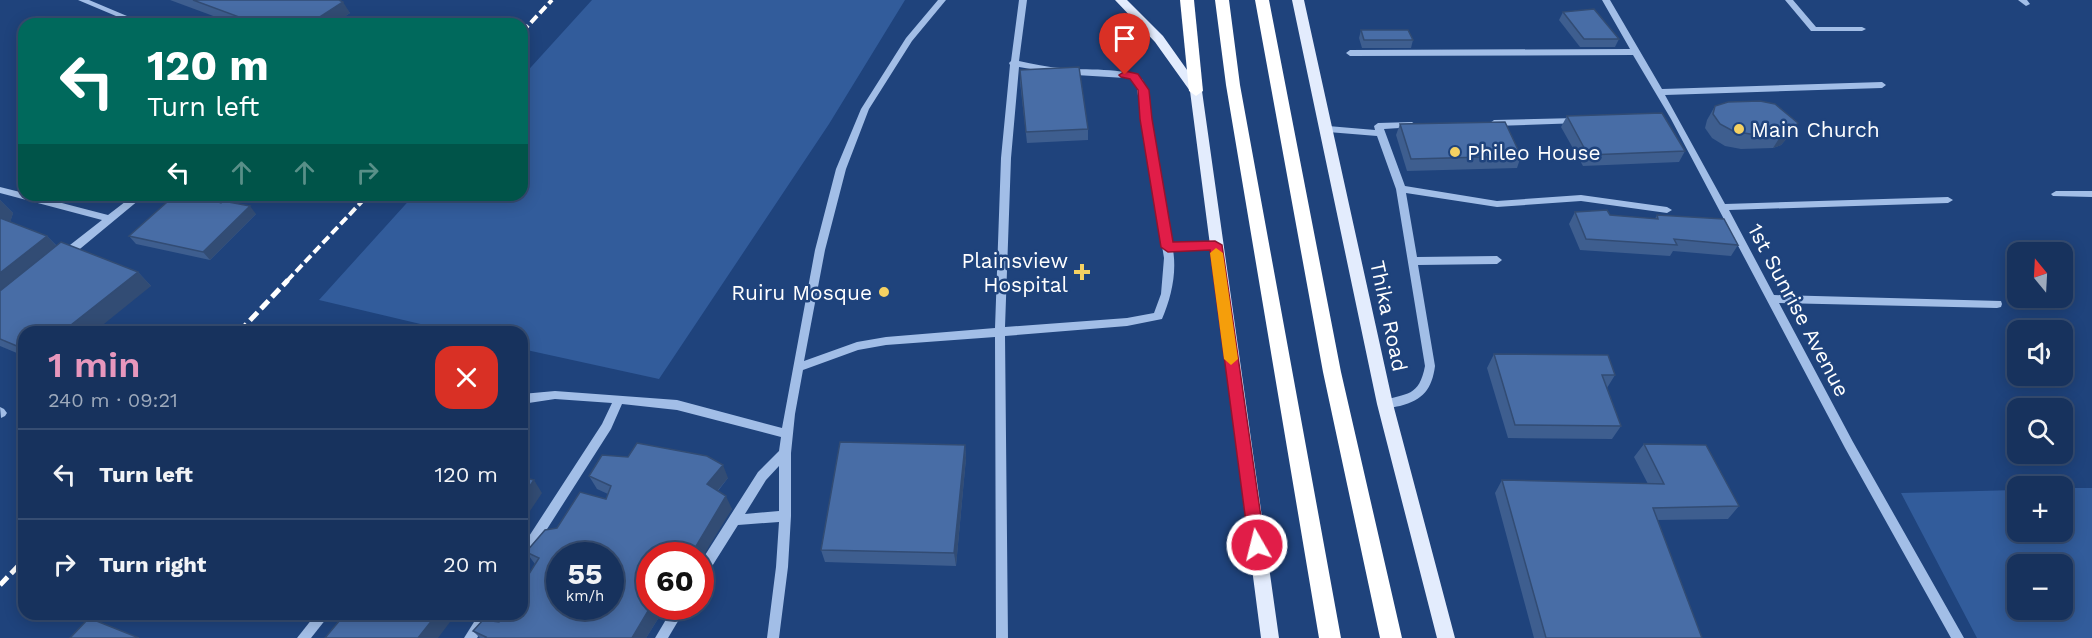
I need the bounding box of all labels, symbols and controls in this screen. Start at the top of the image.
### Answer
pin [1099,13,1150,75]
icon: arrive [1108,22,1141,55]
text: 120 m [147,41,269,90]
icon: left [48,42,126,120]
text: Turn left [147,91,259,123]
place label: Main Church [1751,117,1880,142]
marker: Main Church [1732,122,1746,136]
place label: Phileo House [1467,140,1601,165]
marker: Phileo House [1448,145,1462,159]
icon: left [162,156,195,189]
icon: ahead [225,156,258,189]
icon: ahead [288,156,321,189]
icon: right [351,156,384,189]
street label: 1st Sunrise Avenue [1743,219,1855,401]
north arrow [2007,242,2073,308]
map controls [2007,242,2073,620]
place label: Plainsview Hospital [962,248,1069,297]
street label: Thika Road [1365,258,1413,374]
marker: Plainsview Hospital [1073,263,1091,281]
place label: Ruiru Mosque [731,280,872,305]
marker: Ruiru Mosque [877,285,891,299]
button: sound [2007,320,2073,386]
text: 1 min [48,344,140,386]
button: close [435,346,498,409]
text: 240 m · 09:21 [48,388,178,412]
button: search [2007,398,2073,464]
icon: left [48,458,81,491]
text: Turn left [99,462,193,487]
text: 120 m [434,462,498,487]
button: + [2007,476,2073,542]
position arrow [1225,513,1289,577]
speed limit sign: 60 [636,542,714,620]
icon: right [48,548,81,581]
text: Turn right [99,552,206,577]
text: 20 m [443,552,498,577]
button: − [2007,554,2073,620]
text: 55 [568,556,602,591]
text: km/h [566,587,604,605]

